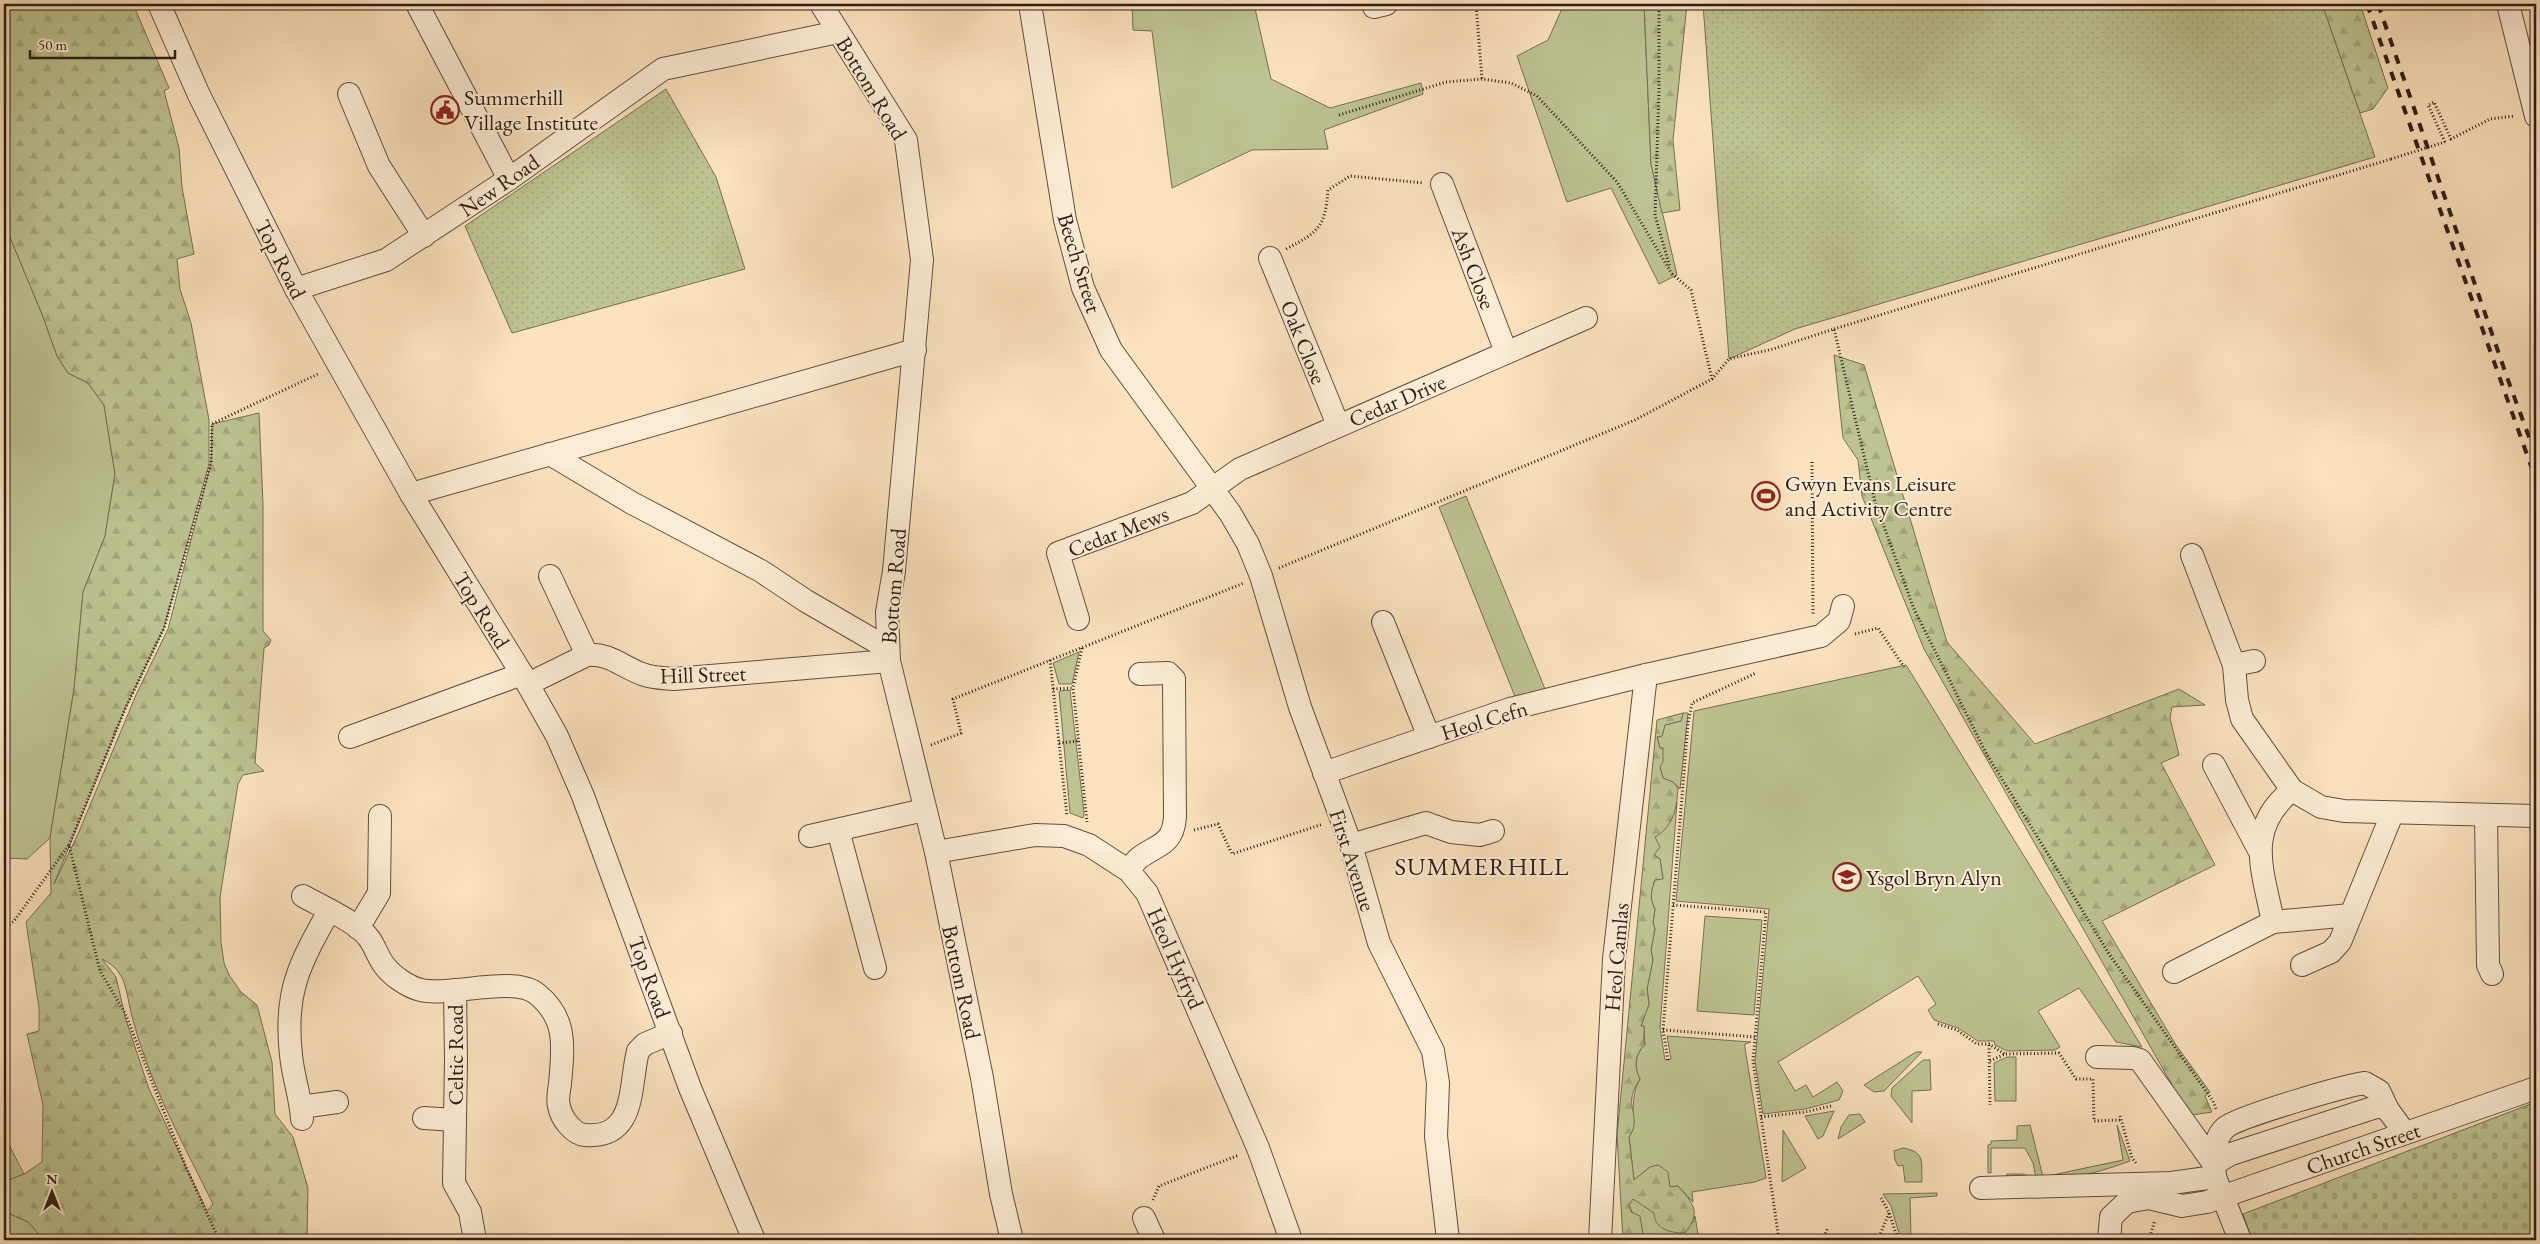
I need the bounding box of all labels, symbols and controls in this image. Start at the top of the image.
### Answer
scale bar [30,28,175,60]
street label: Bottom Road [829,31,914,146]
text: 50 m [38,35,67,54]
place label: Summerhill Village Institute [464,83,599,137]
public building icon: Summerhill Village Institute [430,95,460,125]
street label: New Road [453,147,546,224]
street label: Beech Street [1051,210,1108,317]
street label: Top Road [248,215,313,305]
street label: Ash Close [1444,222,1503,314]
street label: Oak Close [1274,296,1334,389]
street label: Cedar Drive [1344,367,1450,434]
place label: Gwyn Evans Leisure and Activity Centre [1785,469,1957,523]
sports icon: Gwyn Evans Leisure and Activity Centre [1751,481,1781,511]
street label: Cedar Mews [1064,499,1173,564]
street label: Bottom Road [874,526,913,645]
street label: Top Road [447,566,517,655]
street label: Hill Street [659,658,747,691]
street label: Heol Cefn [1437,693,1531,747]
street label: First Avenue [1322,805,1383,915]
district label: SUMMERHILL [1394,850,1570,882]
school or university icon: Ysgol Bryn Alyn [1832,862,1862,892]
place label: Ysgol Bryn Alyn [1866,863,2002,892]
street label: Heol Camlas [1597,901,1636,1013]
street label: Heol Hyfryd [1140,903,1211,1014]
street label: Bottom Road [935,922,988,1043]
street label: Top Road [621,932,678,1023]
street label: Celtic Road [441,1004,470,1106]
street label: Church Street [2302,1115,2424,1182]
north arrow [28,1166,78,1216]
text: N [46,1170,58,1188]

